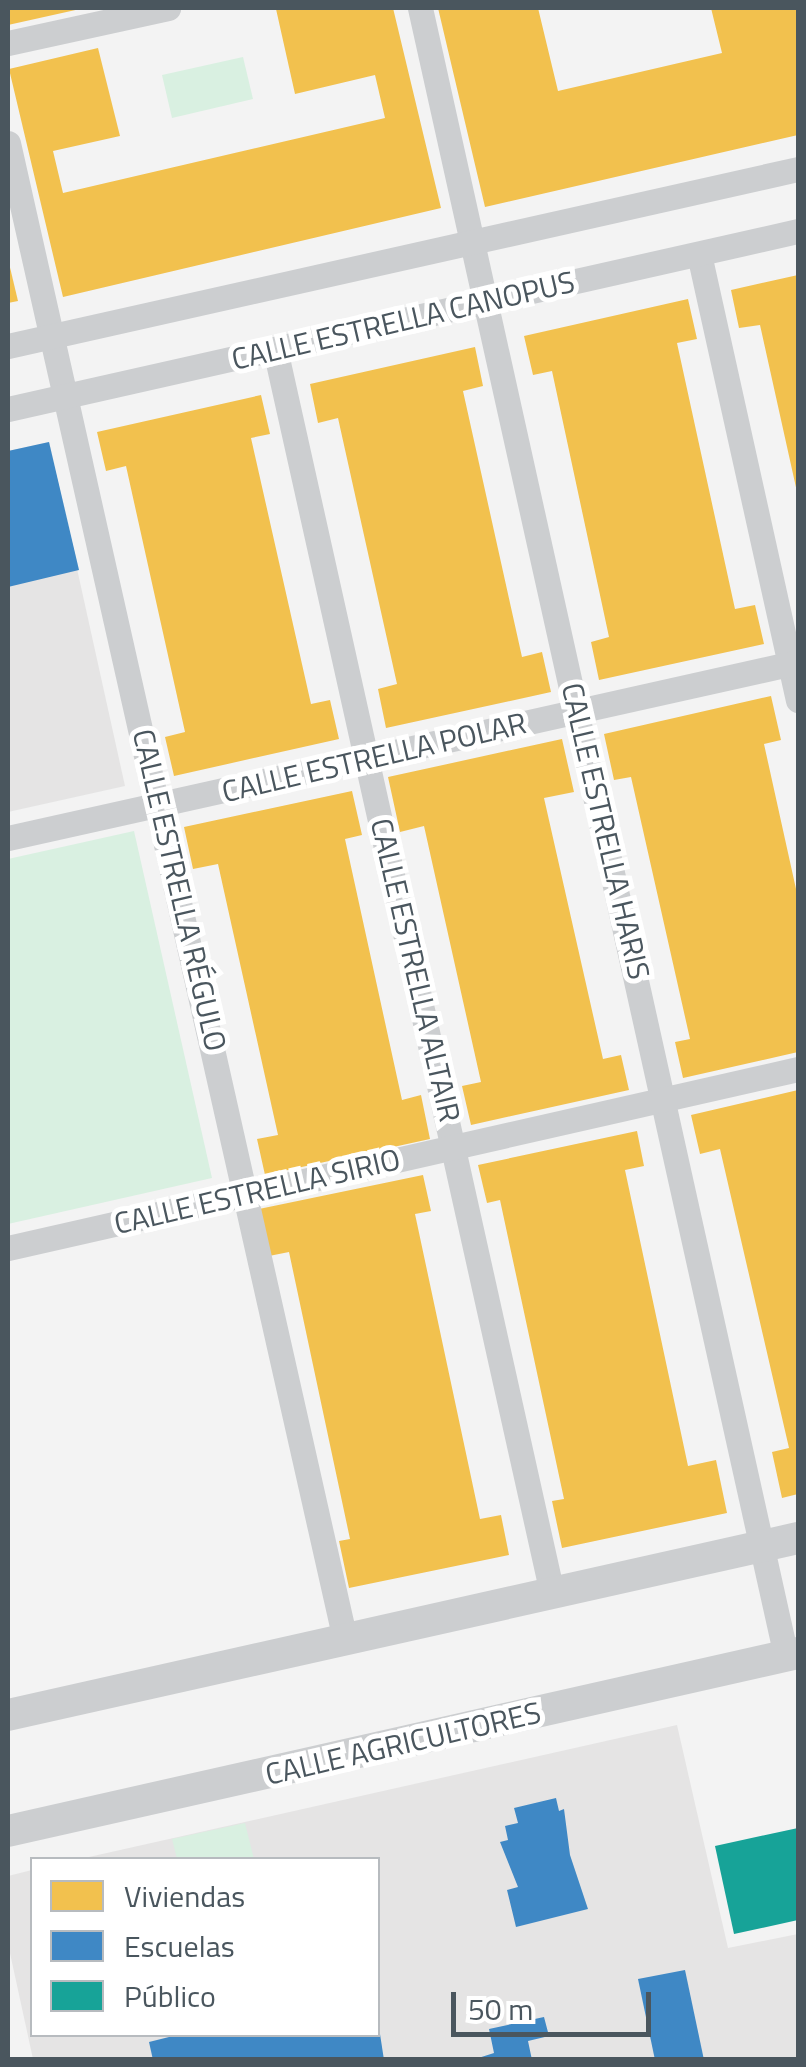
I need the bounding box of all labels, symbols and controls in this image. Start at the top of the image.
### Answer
street label: CALLE ESTRELLA CANOPUS [228,263,578,377]
street label: CALLE ESTRELLA HARIS [554,679,658,983]
street label: CALLE ESTRELLA POLAR [218,704,530,810]
street label: CALLE ESTRELLA RÉGULO [125,726,235,1054]
street label: CALLE ESTRELLA ALTAIR [364,815,468,1125]
street label: CALLE ESTRELLA SIRIO [111,1141,403,1241]
street label: CALLE AGRICULTORES [262,1694,544,1792]
legend [30,1857,380,2037]
text: Viviendas [124,1873,245,1919]
text: Escuelas [124,1923,235,1969]
scale bar [456,1972,656,2034]
text: Público [124,1973,216,2019]
text: 50 m [468,1986,533,2032]

